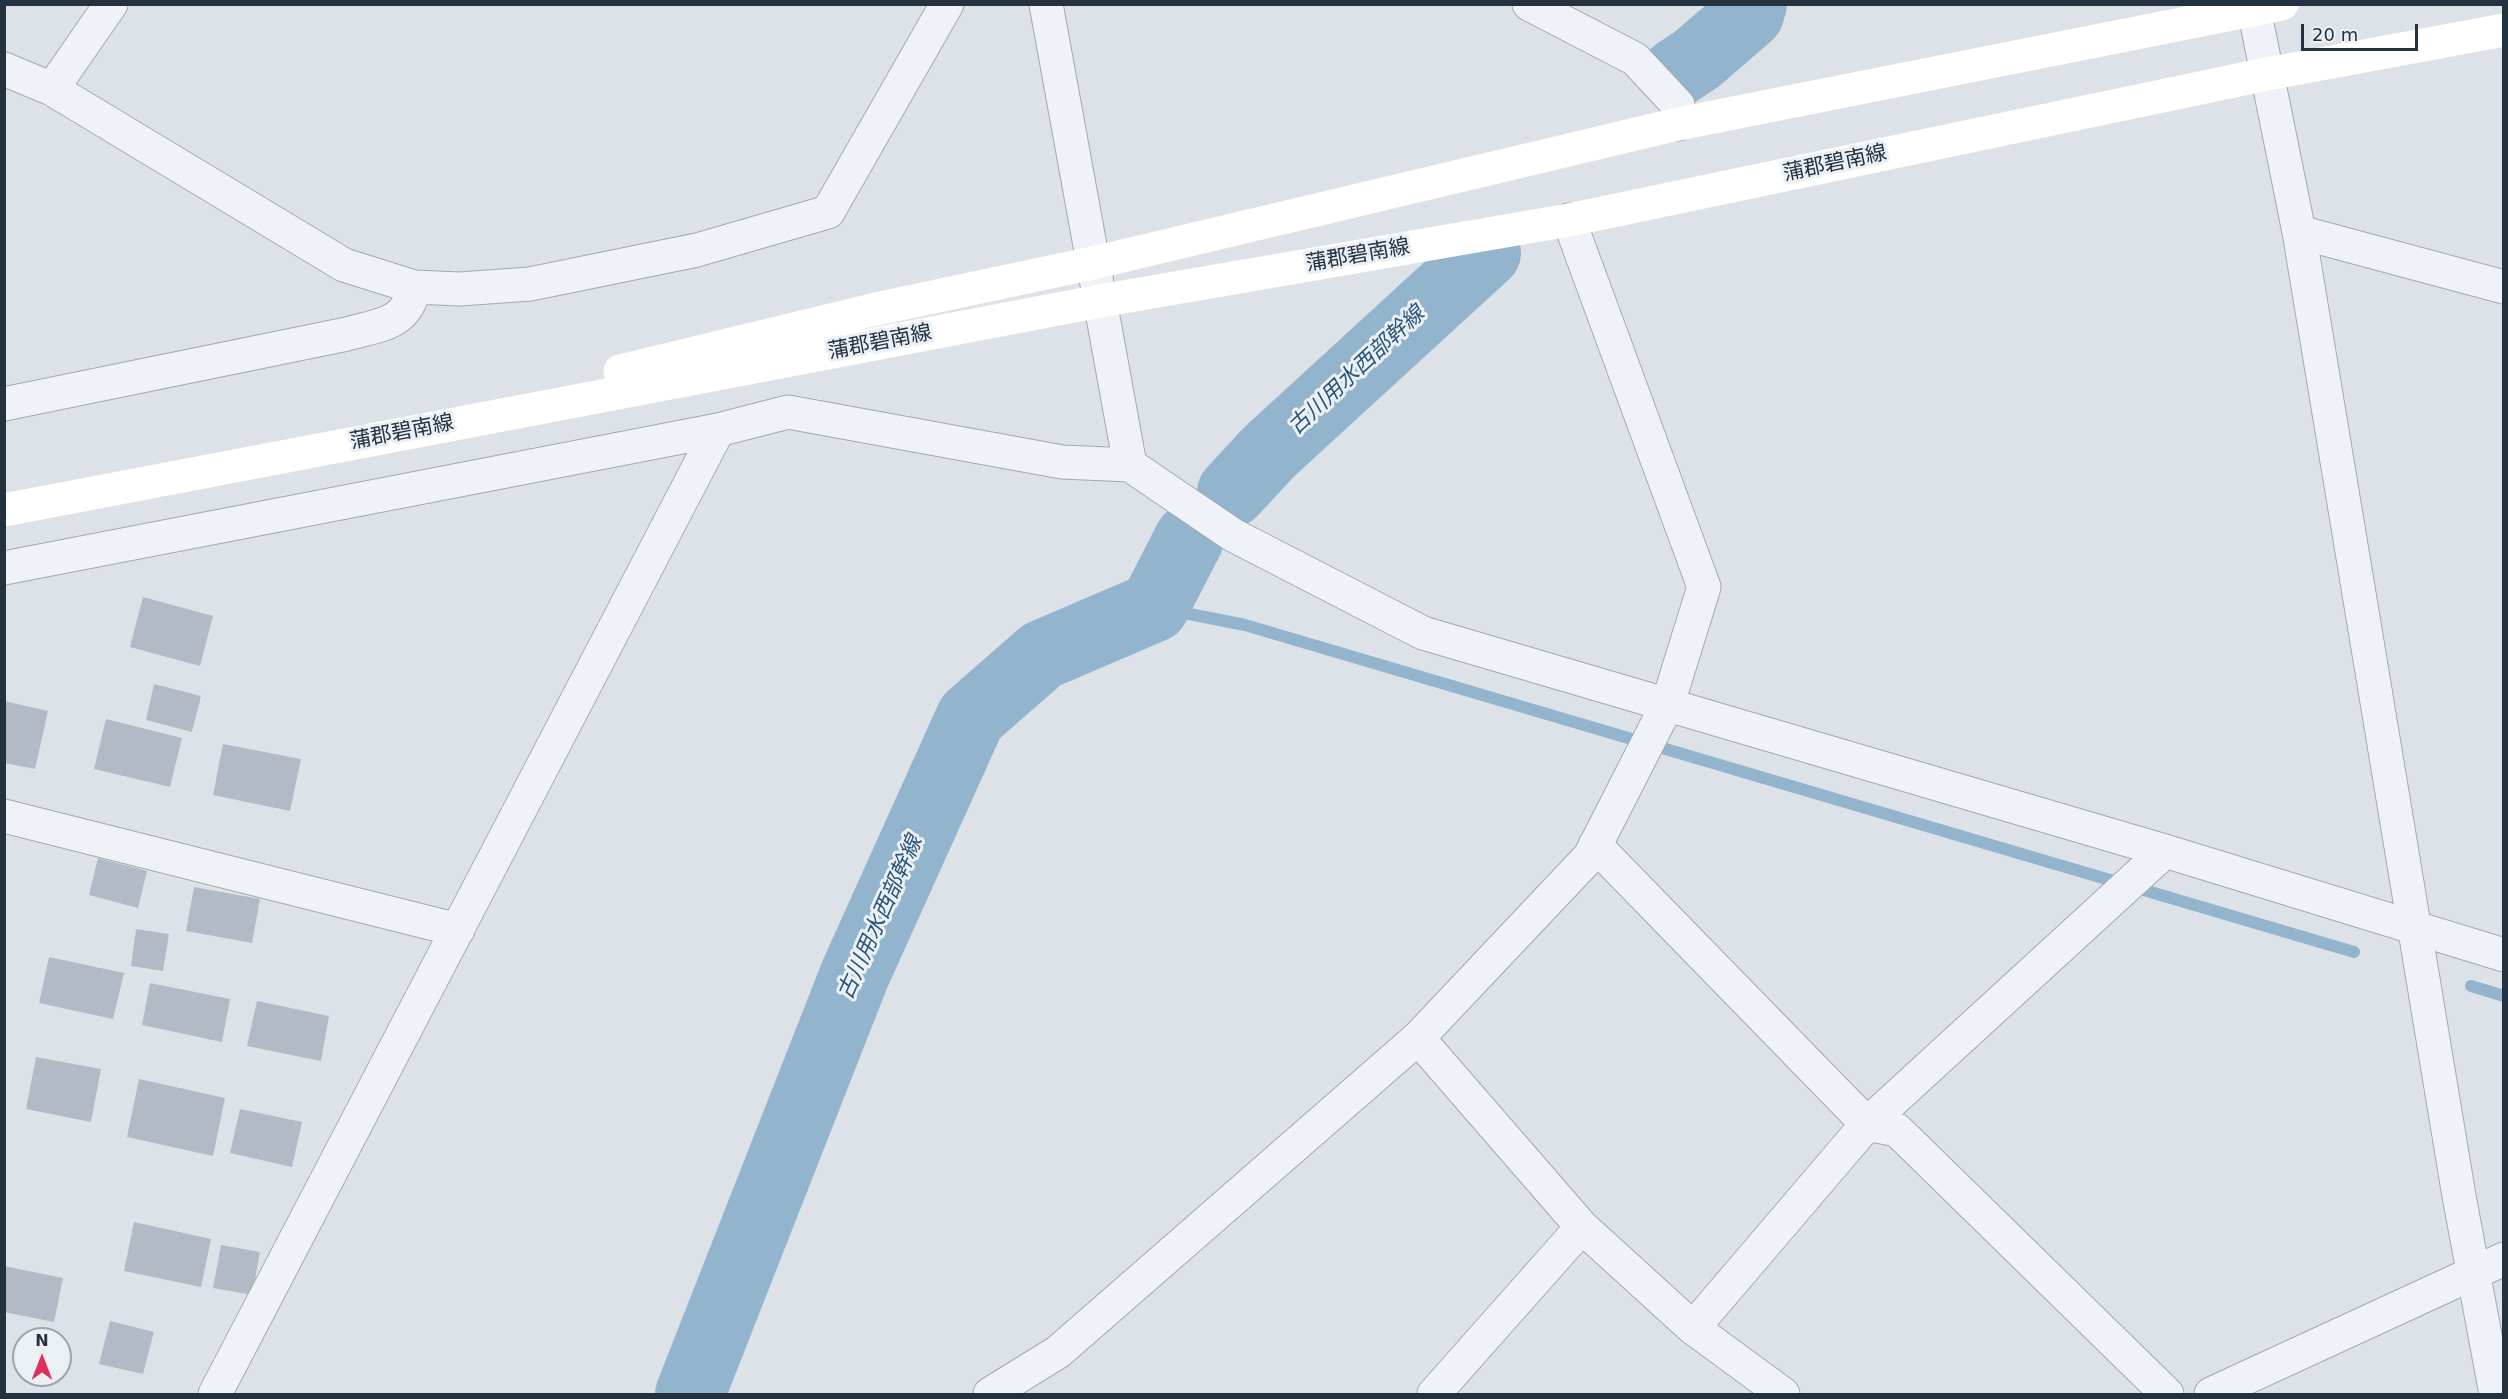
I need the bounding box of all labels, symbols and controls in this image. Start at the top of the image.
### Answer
scale bar [2304,12,2421,50]
text: 20 m [2312,24,2358,45]
street label: 蒲郡碧南線 [1781,141,1889,187]
street label: 蒲郡碧南線 [1304,234,1412,278]
water label: 古川用水西部幹線 [1284,301,1430,441]
street label: 蒲郡碧南線 [826,321,934,365]
street label: 蒲郡碧南線 [348,411,456,455]
water label: 古川用水西部幹線 [833,832,929,1004]
north arrow [12,1327,72,1387]
text: N [35,1331,49,1350]

